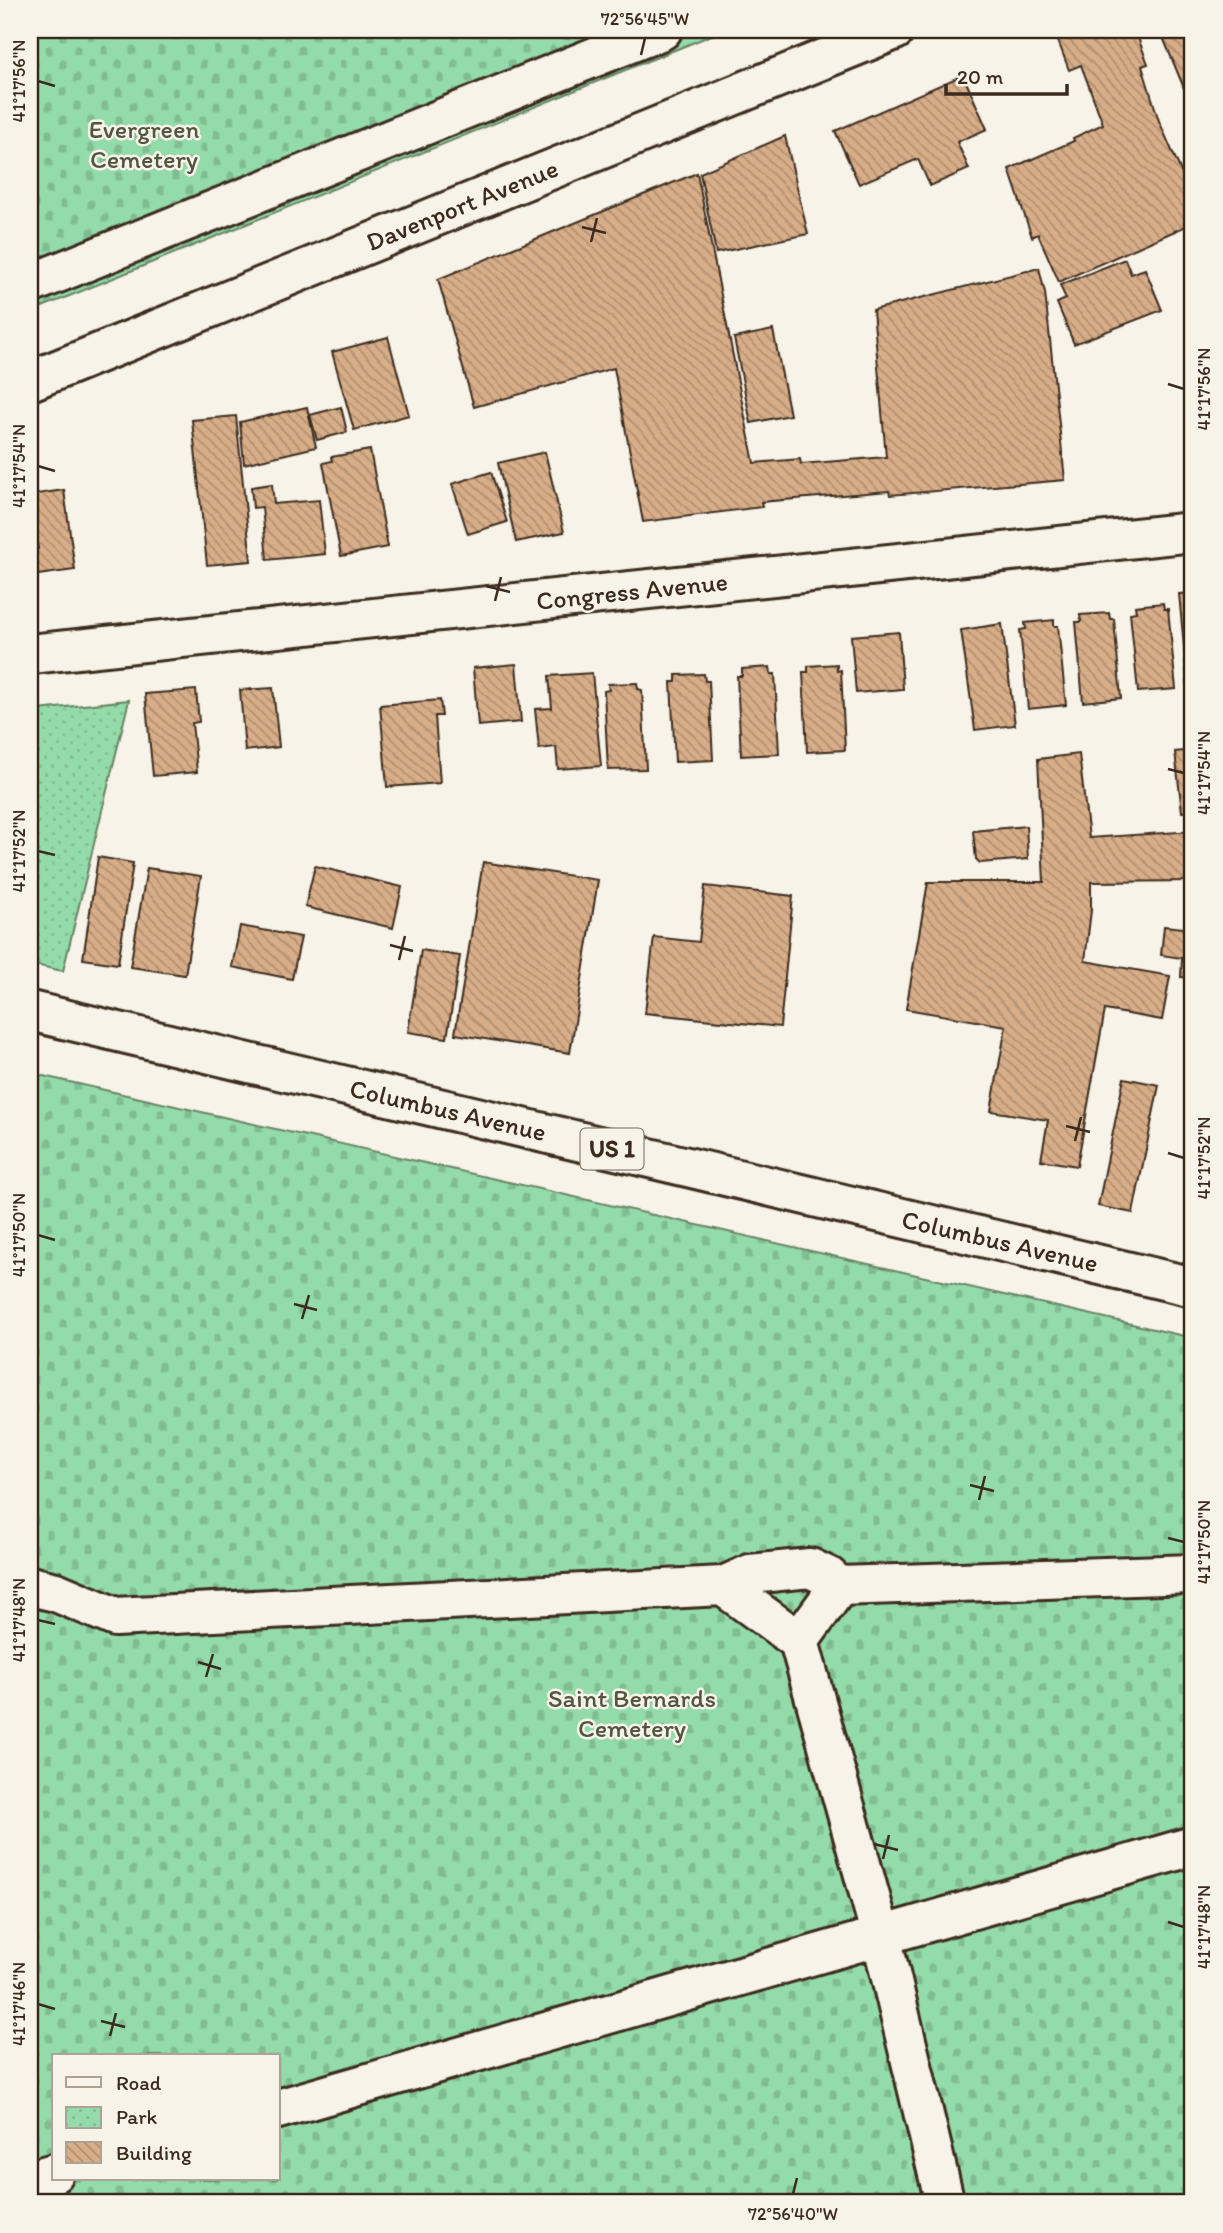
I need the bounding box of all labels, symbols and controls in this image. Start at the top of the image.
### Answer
text: 72°56'45"W [601,8,689,30]
text: 41°17'56"N [8,40,30,122]
scale bar [946,52,1067,96]
text: 20 m [957,64,1004,89]
park label: Evergreen Cemetery [89,113,199,175]
street label: Davenport Avenue [361,152,563,258]
text: 41°17'56"N [1193,348,1215,430]
text: 41°17'54"N [8,424,30,508]
street label: Congress Avenue [535,565,729,617]
text: 41°17'54"N [1193,731,1215,815]
text: 41°17'52"N [8,810,30,892]
street label: Columbus Avenue [347,1072,549,1148]
text: 41°17'52"N [1193,1117,1215,1199]
road number: US 1 [580,1128,644,1170]
text: 41°17'50"N [8,1193,30,1277]
street label: Columbus Avenue [899,1203,1101,1279]
text: 41°17'50"N [1193,1500,1215,1584]
text: 41°17'48"N [8,1578,30,1662]
park label: Saint Bernards Cemetery [548,1682,716,1744]
text: 41°17'48"N [1193,1885,1215,1969]
text: 41°17'46"N [8,1962,30,2046]
legend [52,2054,280,2180]
text: Road [116,2070,162,2095]
text: Park [116,2104,158,2129]
text: Building [116,2140,192,2165]
text: 72°56'40"W [748,2203,838,2225]

